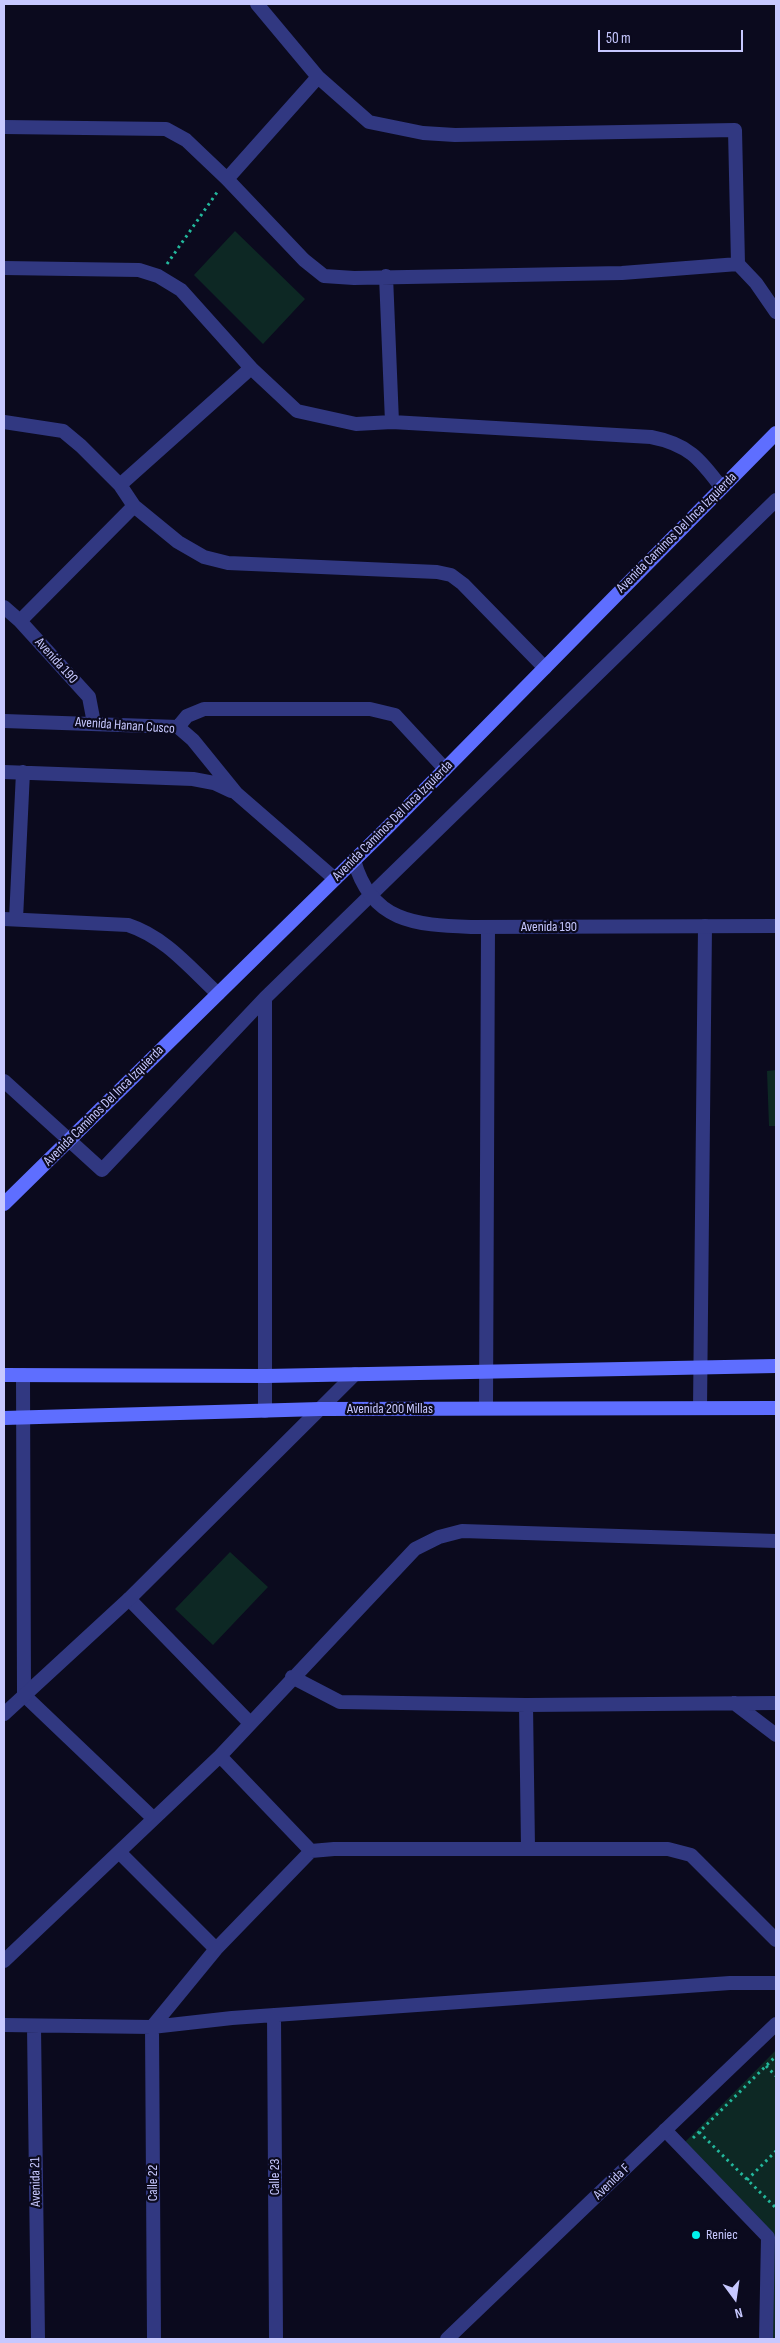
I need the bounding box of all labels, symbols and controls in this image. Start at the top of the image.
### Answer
scale bar [600,20,745,52]
text: 50 m [606,29,631,48]
street label: Avenida Caminos Del Inca Izquierda [613,469,741,597]
street label: Avenida 190 [31,635,81,687]
street label: Avenida Hanan Cusco [75,714,175,738]
street label: Avenida Caminos Del Inca Izquierda [329,757,457,885]
street label: Avenida 190 [521,919,577,935]
street label: Avenida Caminos Del Inca Izquierda [40,1042,168,1170]
street label: Avenida 200 Millas [347,1401,433,1417]
street label: Avenida 21 [27,2157,45,2207]
street label: Calle 23 [267,2159,283,2195]
street label: Avenida F [590,2161,634,2203]
street label: Calle 22 [145,2165,161,2201]
place label: Reniec [706,2227,738,2243]
marker: Reniec [690,2229,702,2241]
north arrow [710,2273,760,2323]
text: N [733,2304,744,2322]

